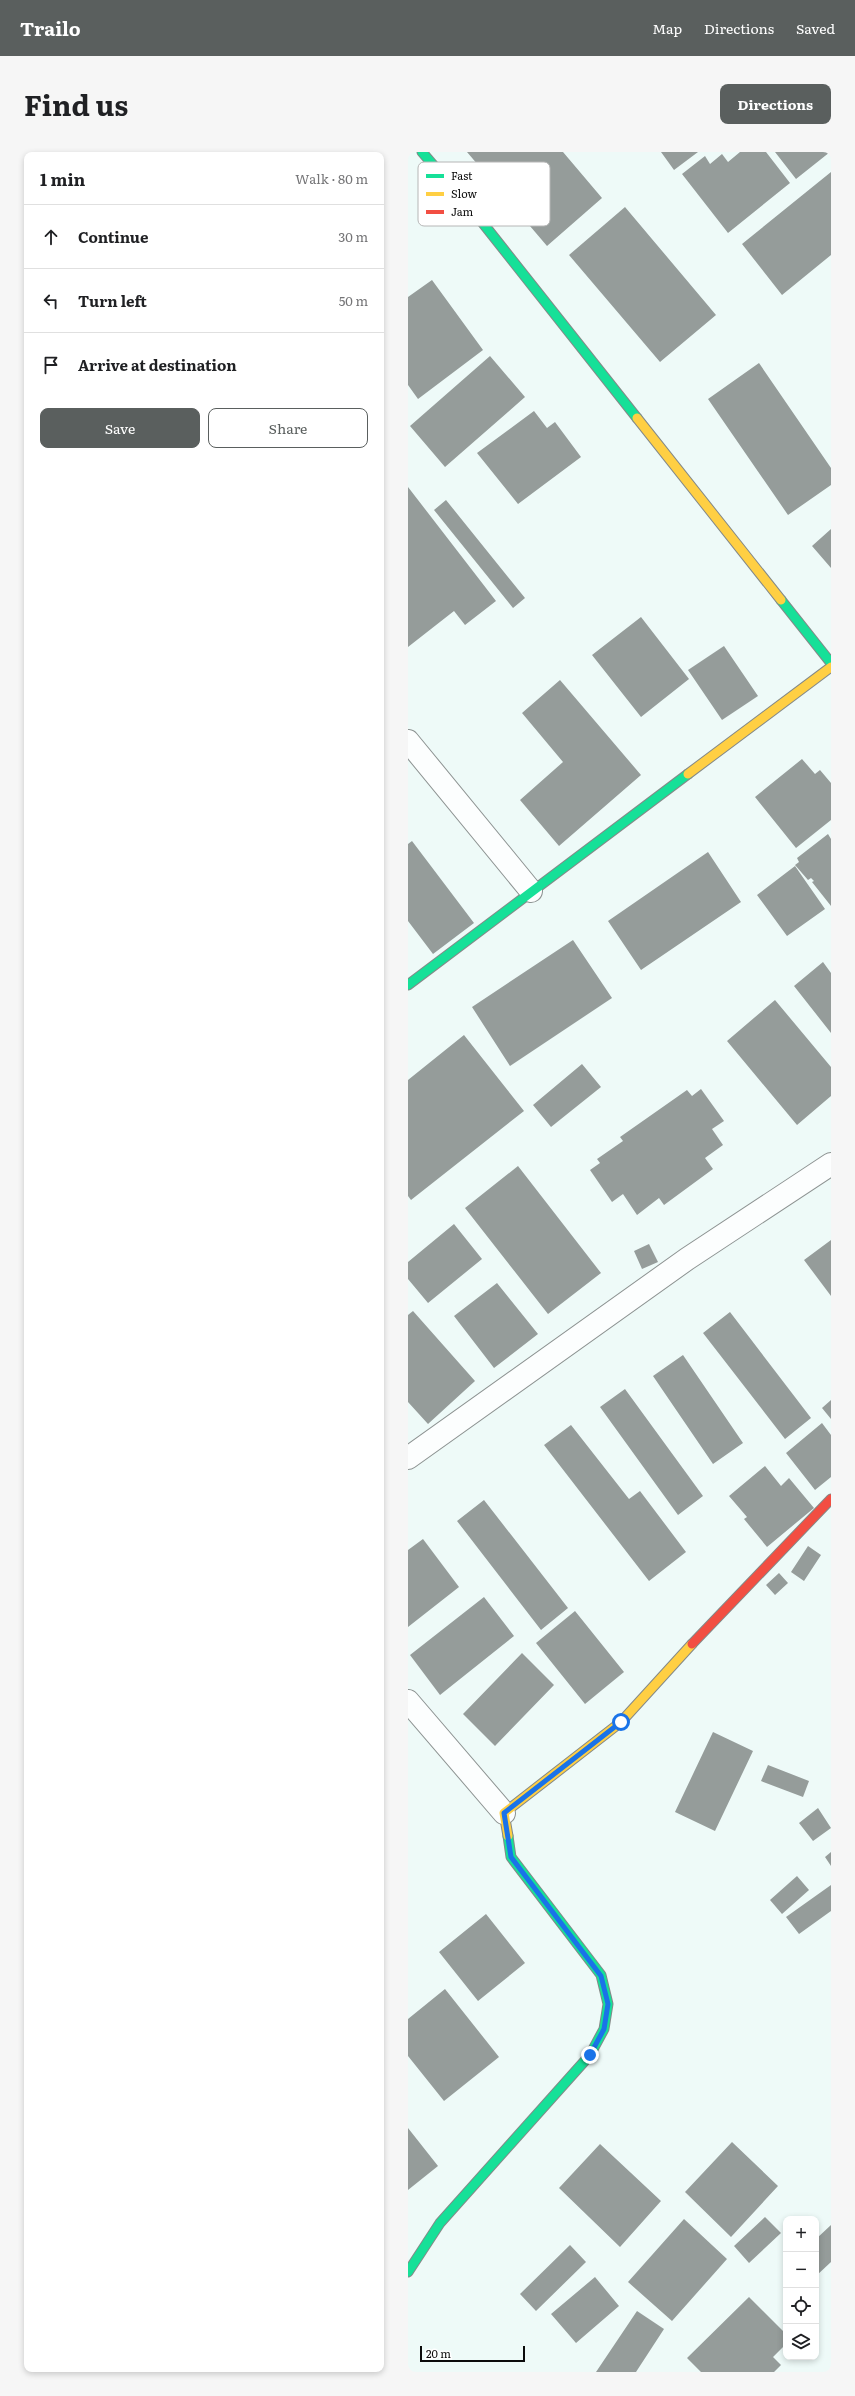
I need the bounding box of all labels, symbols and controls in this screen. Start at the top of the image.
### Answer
text: Trailo [20,14,81,42]
text: Map [652,18,682,38]
text: Directions [704,18,774,38]
text: Saved [796,18,835,38]
text: Find us [24,83,128,125]
button: Directions [720,84,831,124]
legend [418,162,550,226]
text: 1 min [40,166,85,191]
text: Fast [451,167,473,183]
text: Walk · 80 m [295,169,368,188]
text: Slow [451,185,477,201]
text: Jam [451,203,474,219]
text: Continue [78,225,148,248]
icon: ahead [40,226,62,248]
text: 30 m [338,227,368,246]
text: Turn left [78,289,147,312]
icon: left [40,290,62,312]
text: 50 m [339,291,368,310]
text: Arrive at destination [78,353,237,376]
icon: arrive [40,354,62,376]
button: Save [40,408,200,448]
button: Share [208,408,368,448]
route start [612,1713,630,1731]
route end [581,2046,599,2064]
map controls [783,2216,819,2360]
button: + [783,2216,819,2252]
button: − [783,2252,819,2288]
button: locate [783,2288,819,2324]
button: layers [783,2324,819,2360]
scale bar [420,2344,525,2363]
text: 20 m [426,2345,451,2361]

